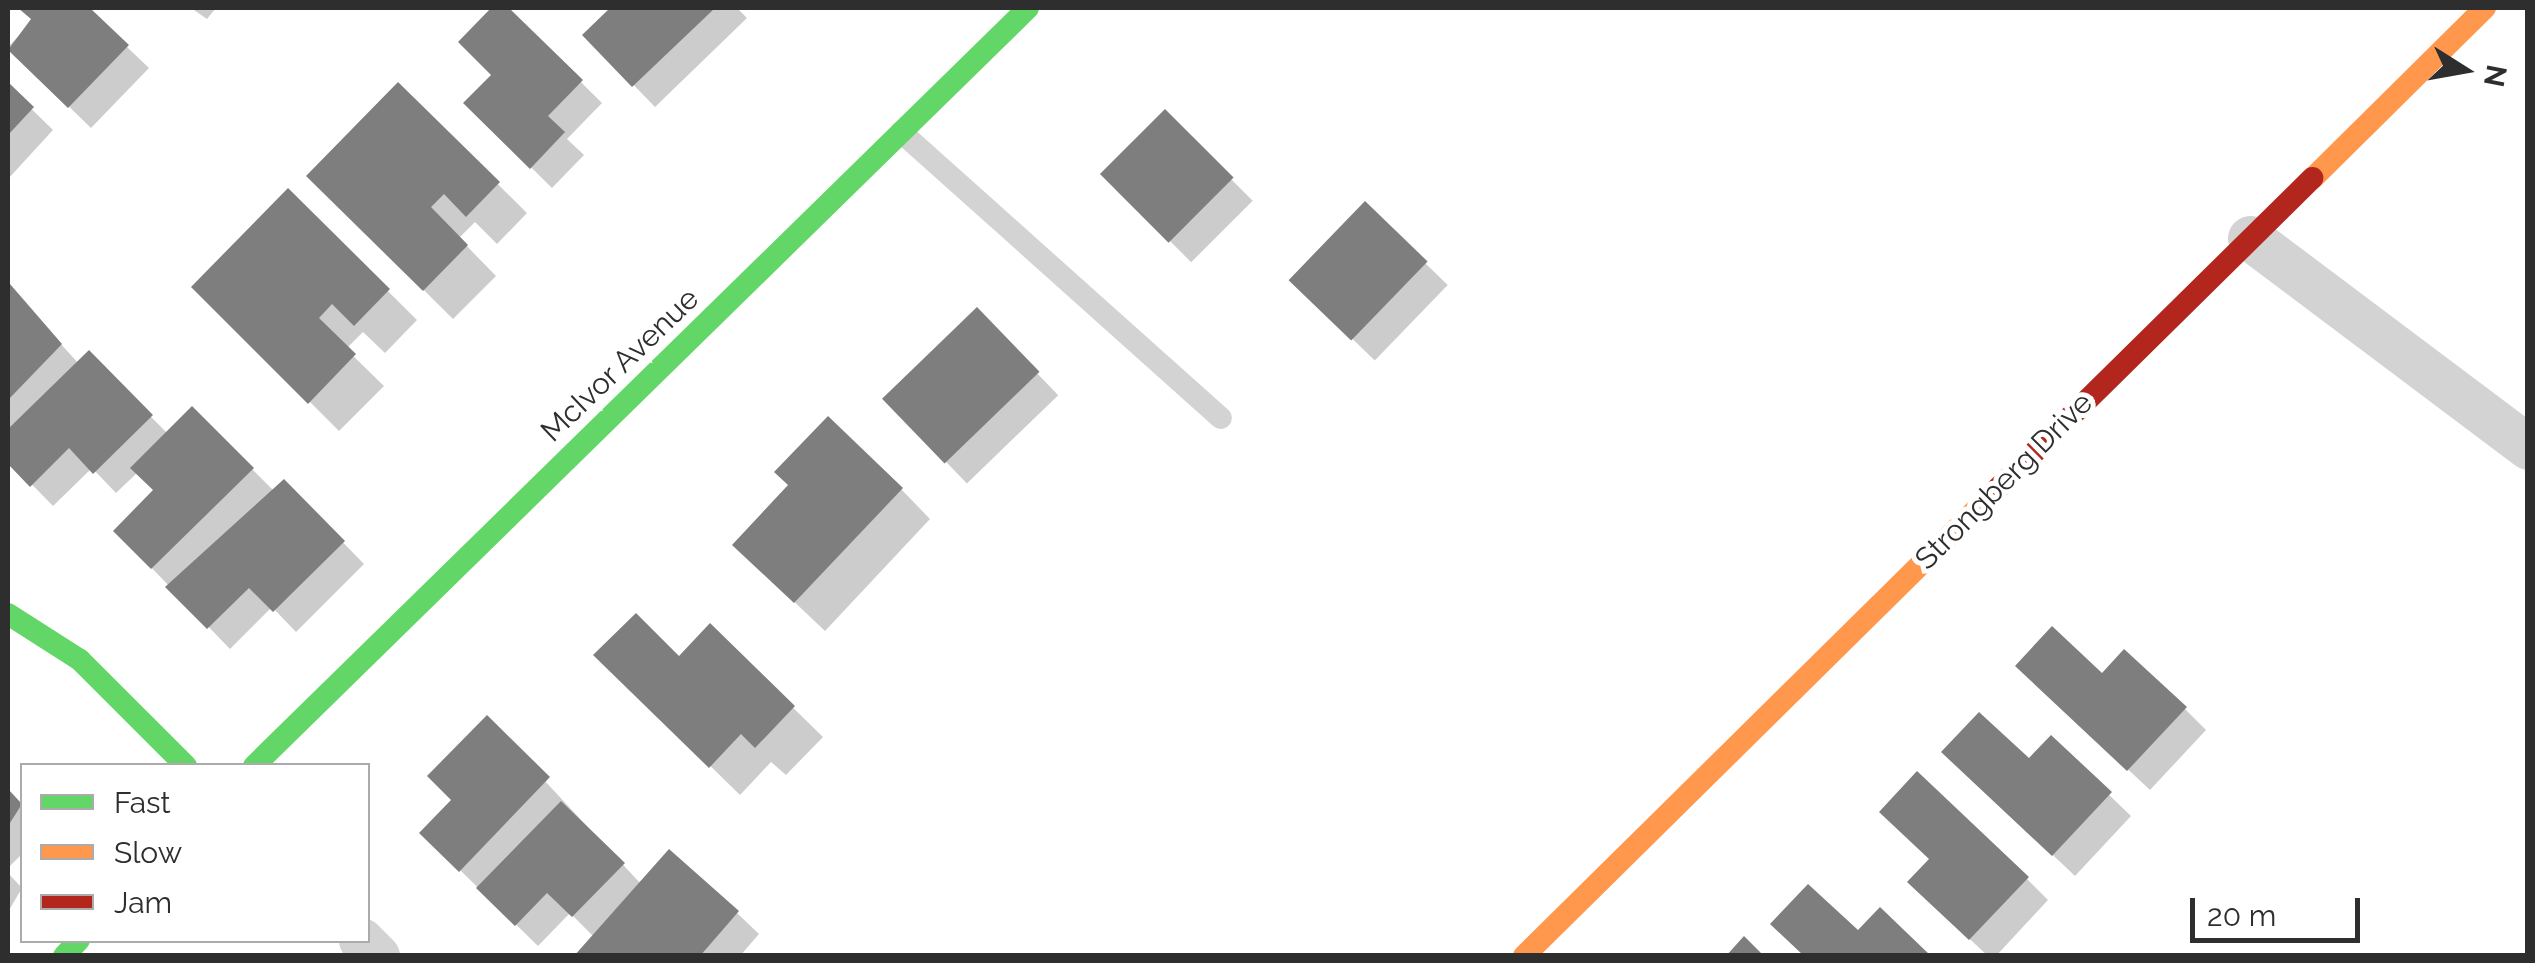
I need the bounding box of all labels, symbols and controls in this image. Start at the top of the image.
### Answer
north arrow [2415,20,2515,120]
text: N [2477,62,2513,89]
street label: McIvor Avenue [533,280,707,450]
street label: Strongberg Drive [1908,385,2100,577]
legend [20,763,370,943]
text: Fast [114,785,171,820]
text: Slow [114,835,182,870]
scale bar [2195,878,2365,940]
text: Jam [114,885,172,920]
text: 20 m [2207,898,2276,933]

